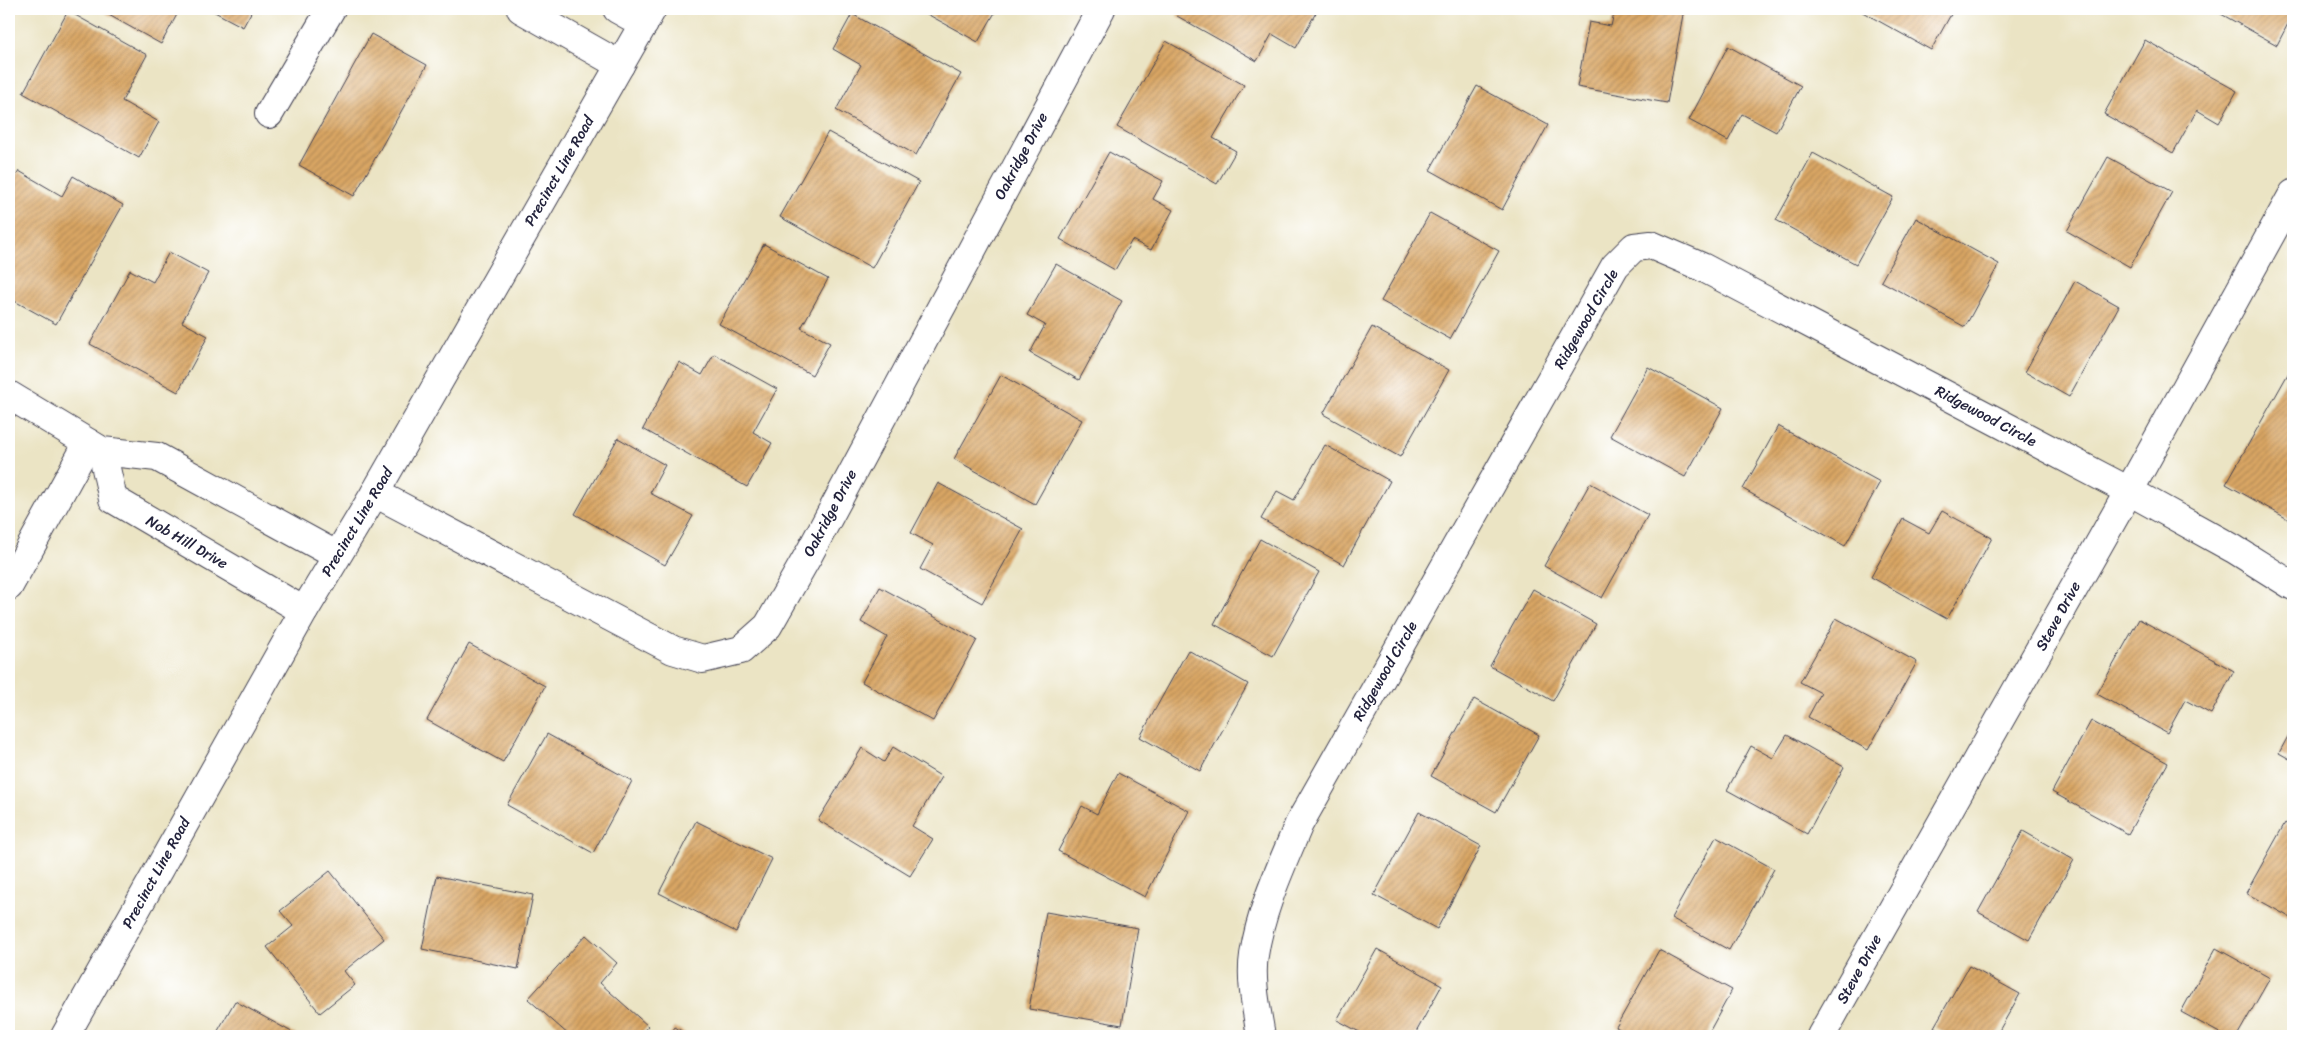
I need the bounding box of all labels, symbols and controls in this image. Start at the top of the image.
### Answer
street label: Oakridge Drive [987,107,1055,205]
street label: Precinct Line Road [517,110,602,231]
street label: Ridgewood Circle [1547,264,1625,374]
street label: Ridgewood Circle [1930,378,2042,454]
street label: Precinct Line Road [314,461,401,582]
street label: Oakridge Drive [796,464,864,562]
street label: Nob Hill Drive [141,508,233,576]
street label: Steve Drive [2028,576,2088,656]
street label: Ridgewood Circle [1346,616,1424,726]
street label: Precinct Line Road [115,812,198,933]
street label: Steve Drive [1829,929,1889,1009]

